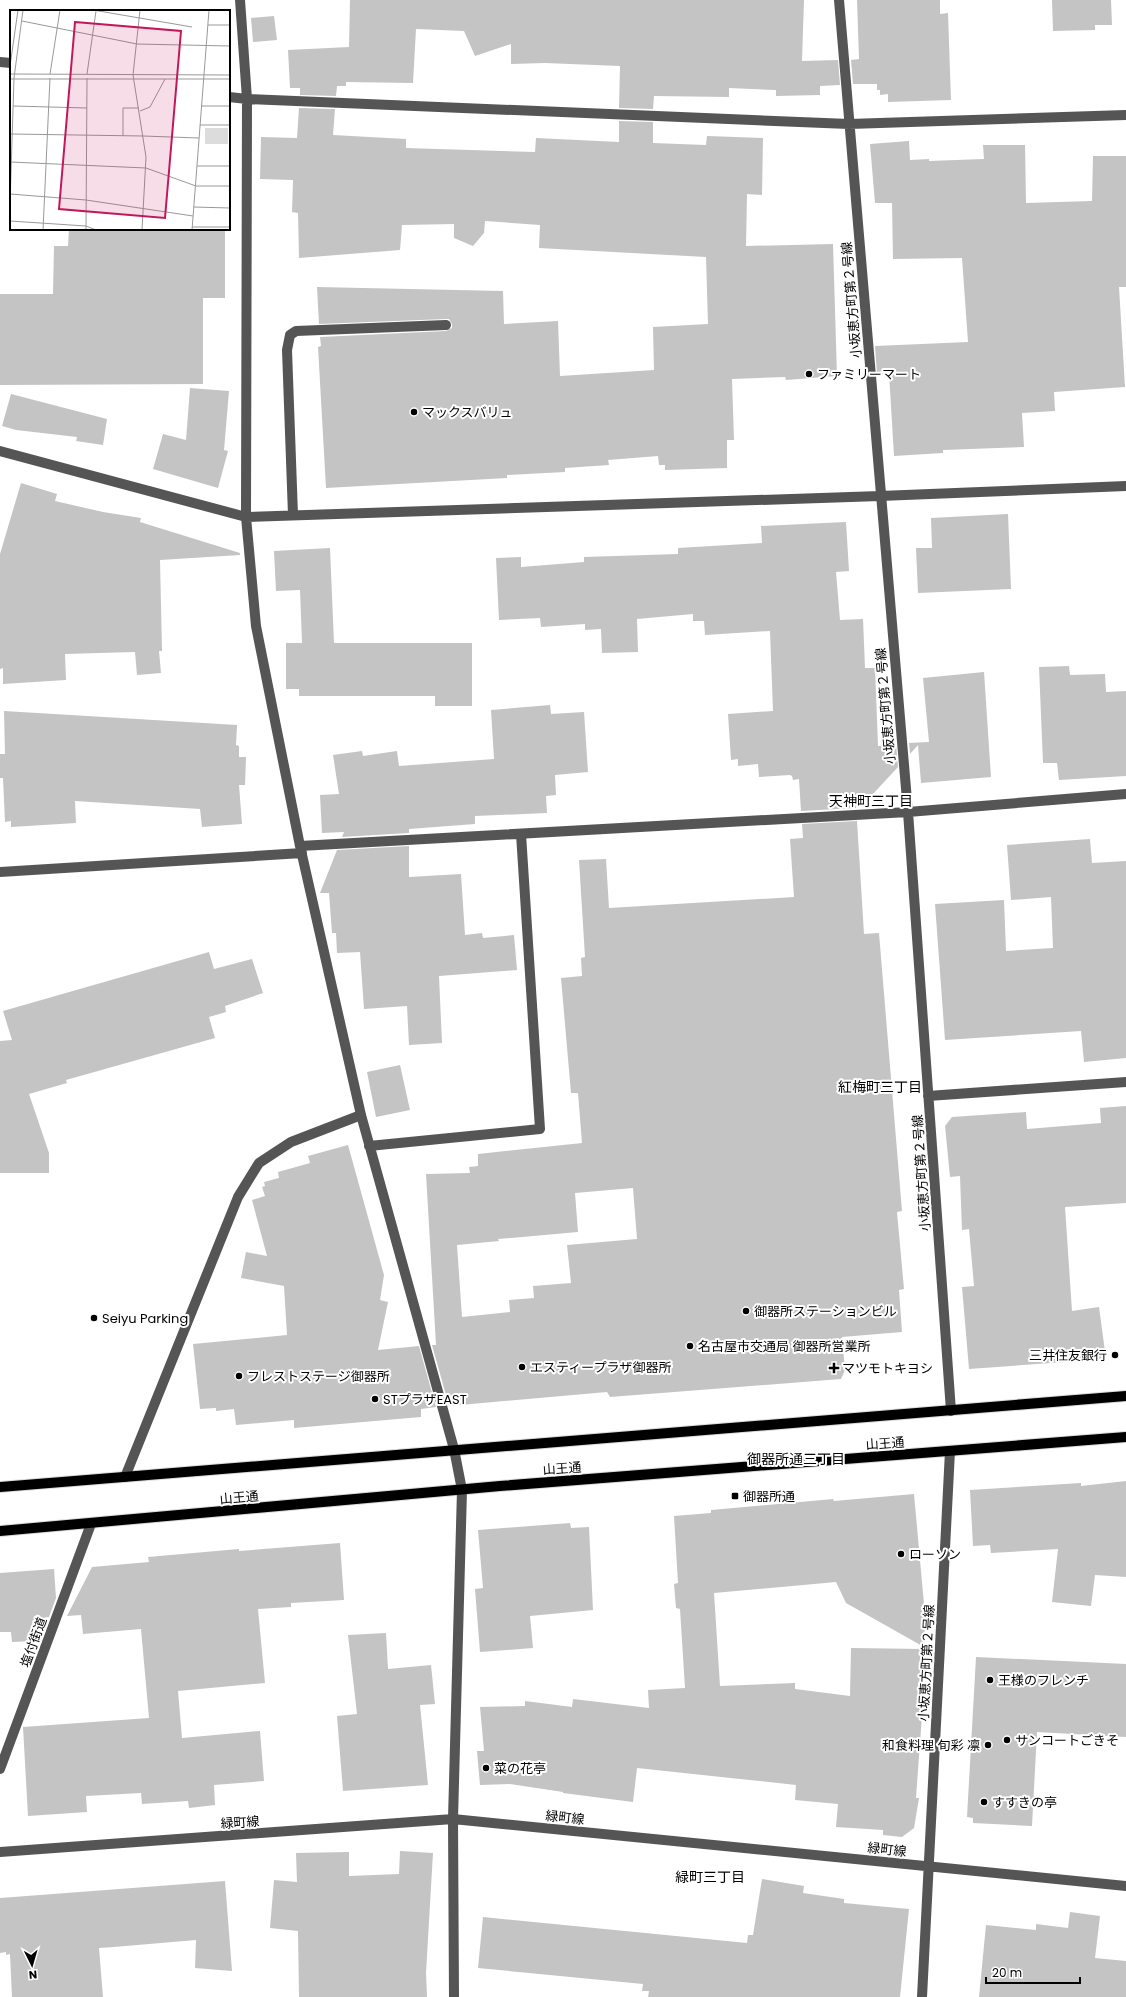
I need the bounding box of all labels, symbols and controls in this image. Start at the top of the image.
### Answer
inset map [10,10,230,230]
street label: 小坂恵方町第２号線 [837,241,866,359]
place label: ファミリーマート [817,365,921,384]
marker: ファミリーマート [804,369,814,379]
place label: マックスバリュ [422,403,513,422]
marker: マックスバリュ [409,407,419,417]
street label: 小坂恵方町第２号線 [871,647,900,765]
district label: 天神町三丁目 [829,791,913,811]
district label: 紅梅町三丁目 [838,1077,922,1097]
street label: 小坂恵方町第２号線 [908,1114,935,1232]
place label: 御器所ステーションビル [754,1302,897,1321]
marker: 御器所ステーションビル [741,1306,751,1316]
place label: Seiyu Parking [102,1309,188,1328]
marker: Seiyu Parking [89,1313,99,1323]
place label: 名古屋市交通局 御器所営業所 [698,1337,870,1356]
marker: 名古屋市交通局 御器所営業所 [685,1341,695,1351]
place label: 三井住友銀行 [1029,1346,1107,1365]
marker: 三井住友銀行 [1110,1350,1120,1360]
place label: エスティープラザ御器所 [530,1358,671,1377]
place label: マツモトキヨシ [842,1359,933,1378]
marker: エスティープラザ御器所 [517,1362,527,1372]
marker: マツモトキヨシ [829,1363,839,1373]
place label: フレストステージ御器所 [247,1367,390,1386]
marker: フレストステージ御器所 [234,1371,244,1381]
place label: STプラザEAST [383,1390,467,1409]
marker: STプラザEAST [370,1394,380,1404]
street label: 山王通 [865,1433,905,1454]
district label: 御器所通三丁目 [747,1449,845,1469]
street label: 山王通 [542,1458,582,1479]
street label: 山王通 [219,1486,259,1509]
place label: 御器所通 [743,1487,795,1506]
marker: 御器所通 [730,1491,740,1501]
place label: ローソン [909,1545,961,1564]
marker: ローソン [896,1549,906,1559]
street label: 小坂恵方町第２号線 [914,1604,939,1722]
street label: 塩付街道 [16,1614,51,1670]
place label: 王様のフレンチ [998,1671,1089,1690]
marker: 王様のフレンチ [985,1675,995,1685]
place label: サンコートごきそ [1015,1731,1119,1750]
marker: サンコートごきそ [1002,1735,1012,1745]
place label: 和食料理 旬彩 凛 [882,1736,980,1755]
marker: 和食料理 旬彩 凛 [983,1740,993,1750]
place label: 菜の花亭 [494,1759,546,1778]
marker: 菜の花亭 [481,1763,491,1773]
place label: すすきの亭 [992,1793,1057,1812]
marker: すすきの亭 [979,1797,989,1807]
street label: 緑町線 [545,1806,585,1829]
street label: 緑町線 [220,1812,260,1833]
street label: 緑町線 [867,1838,907,1861]
district label: 緑町三丁目 [675,1867,745,1887]
north arrow [12,1945,52,1985]
scale bar [986,1959,1080,1985]
text: 20 m [992,1964,1022,1981]
text: N [28,1967,38,1983]

